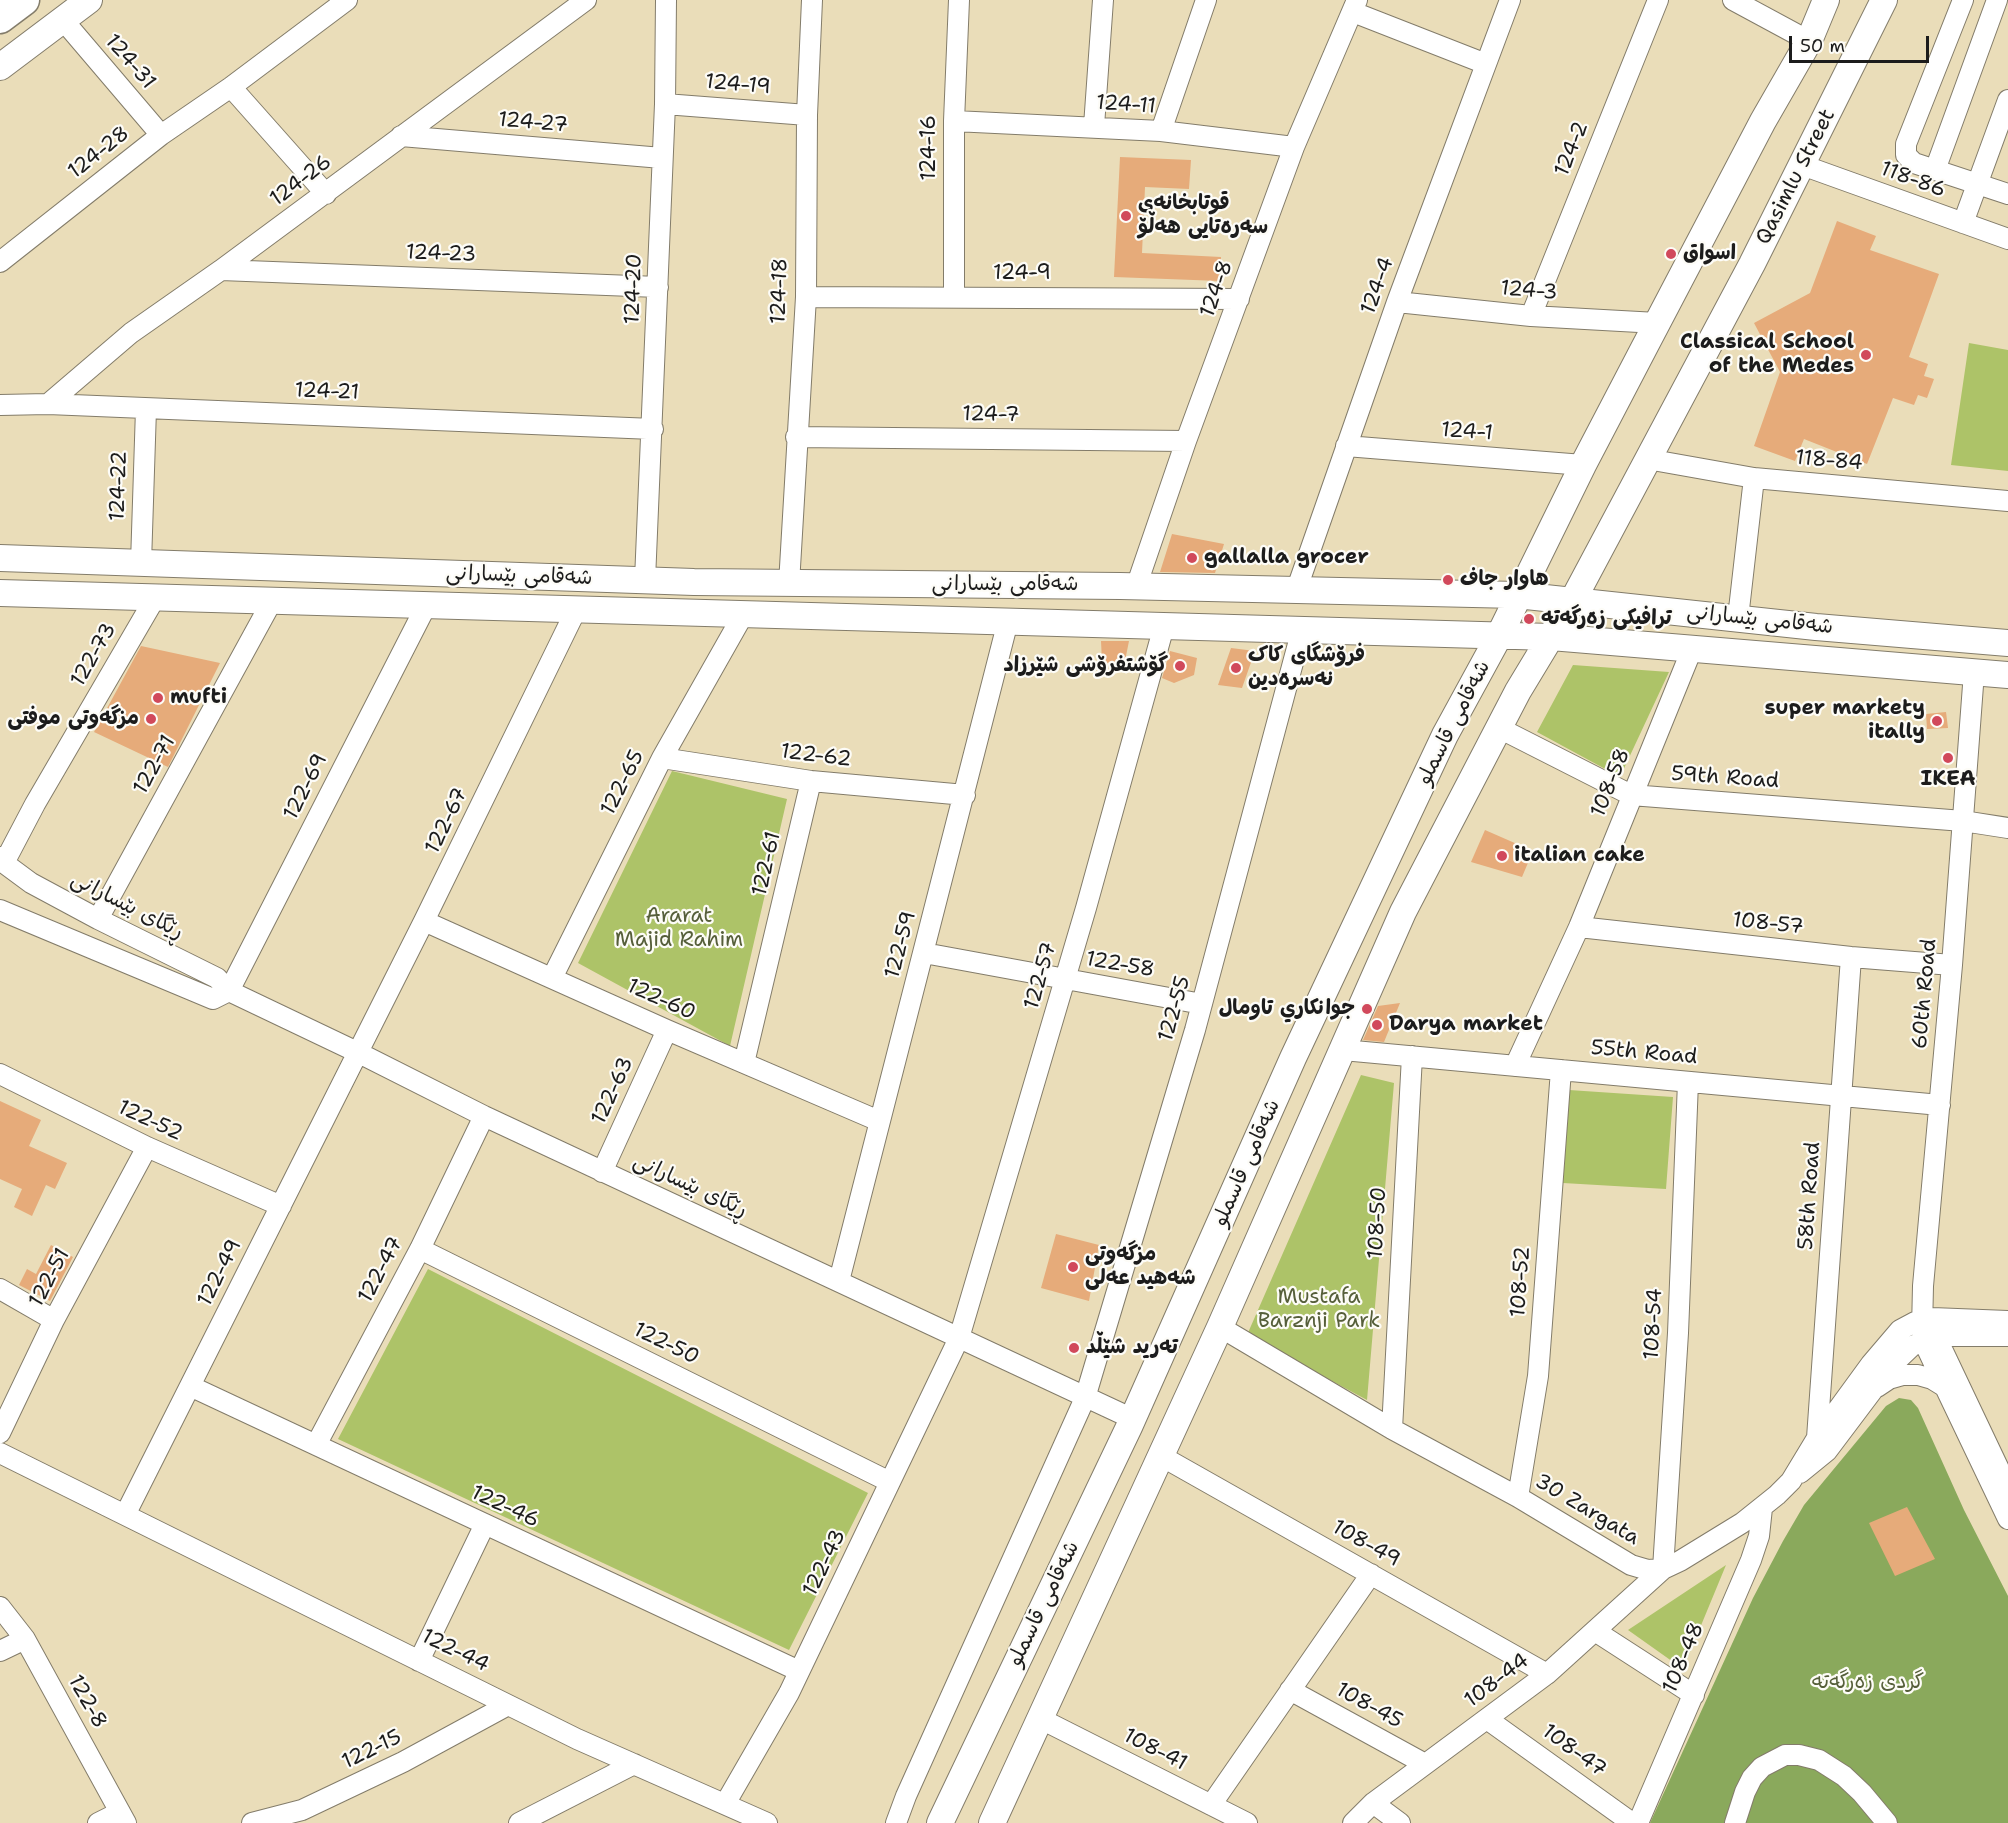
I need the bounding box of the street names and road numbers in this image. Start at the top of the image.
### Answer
street label: 124-31 [99,29,161,95]
street label: 124-19 [704,70,772,100]
street label: 124-11 [1095,90,1157,120]
street label: Qasimlu Street [1751,105,1841,249]
street label: 124-27 [497,107,569,139]
street label: 124-16 [917,115,943,181]
street label: 124-2 [1550,118,1594,180]
street label: 124-28 [63,121,135,185]
street label: 124-26 [265,150,337,212]
street label: 118-86 [1877,157,1949,203]
street label: 124-23 [405,240,477,268]
street label: 124-20 [620,253,648,325]
street label: 124-4 [1356,254,1400,318]
street label: 124-8 [1195,257,1239,321]
street label: 124-18 [766,258,794,324]
street label: 124-9 [993,261,1051,287]
street label: 124-3 [1499,276,1559,306]
street label: 124-21 [294,378,360,406]
street label: 124-7 [962,402,1020,428]
street label: 124-1 [1440,418,1494,446]
street label: 118-84 [1794,446,1864,476]
street label: 124-22 [105,450,133,522]
street label: شەقامی بێسارانی [445,561,593,591]
street label: شەقامی بێسارانی [932,572,1078,598]
street label: شەقامی بێسارانی [1686,600,1834,640]
street label: 122-73 [66,619,122,691]
street label: شەقامی قاسملو [1412,657,1496,789]
street label: 122-71 [129,731,181,799]
street label: 122-62 [779,739,853,773]
street label: 108-58 [1586,745,1636,821]
street label: 122-65 [596,746,650,820]
street label: 122-69 [279,750,333,824]
street label: 59th Road [1670,762,1780,794]
street label: 122-67 [420,784,474,858]
street label: 122-61 [747,829,787,899]
street label: ڕێگای بێسارانی [67,867,187,945]
street label: 108-57 [1731,908,1805,940]
street label: 122-59 [880,909,922,981]
street label: 60th Road [1908,938,1942,1050]
street label: 122-57 [1019,940,1063,1012]
street label: 122-58 [1084,947,1156,983]
street label: 122-55 [1154,973,1196,1045]
street label: 122-60 [623,974,699,1026]
street label: 55th Road [1590,1036,1698,1070]
street label: 122-63 [587,1053,639,1129]
street label: 122-52 [114,1095,186,1147]
street label: شەقامی قاسملو [1208,1096,1286,1230]
street label: 58th Road [1794,1141,1826,1251]
street label: ڕێگای بێسارانی [629,1149,751,1223]
street label: 108-50 [1364,1186,1392,1260]
street label: 122-47 [353,1233,409,1307]
street label: 122-49 [193,1235,247,1311]
street label: 122-51 [24,1244,76,1312]
street label: 108-52 [1506,1246,1536,1318]
street label: 108-54 [1640,1288,1668,1360]
street label: 122-50 [629,1317,703,1371]
street label: 30 Zargata [1530,1469,1644,1551]
street label: 122-46 [467,1480,543,1534]
street label: 108-49 [1328,1515,1404,1573]
street label: 122-43 [798,1526,852,1600]
street label: شەقامی قاسملو [1003,1537,1085,1671]
street label: 108-48 [1658,1619,1710,1697]
street label: 122-44 [417,1624,493,1678]
street label: 108-44 [1460,1649,1534,1713]
street label: 122-8 [62,1671,112,1733]
street label: 108-45 [1331,1677,1407,1735]
street label: 108-47 [1537,1719,1611,1783]
street label: 108-41 [1119,1723,1191,1777]
street label: 122-15 [338,1725,406,1775]

